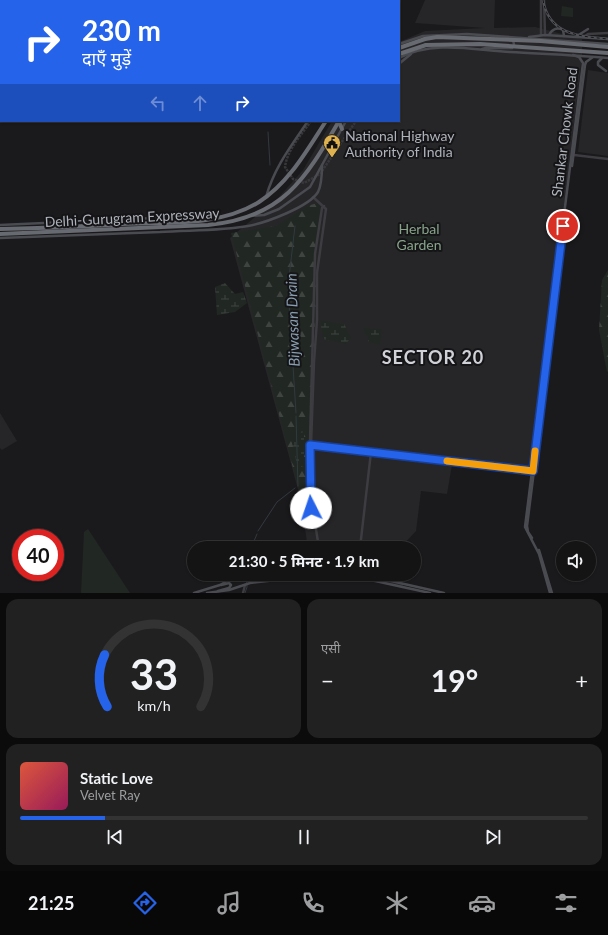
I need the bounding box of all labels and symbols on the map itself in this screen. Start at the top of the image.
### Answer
street label: Shankar Chowk Road [548,66,580,198]
place label: National Highway Authority of India [345,127,455,160]
public building icon: National Highway Authority of India [322,133,342,158]
street label: Delhi-Gurugram Expressway [44,204,221,230]
pin [546,209,580,243]
park label: Herbal Garden [396,220,442,253]
water label: Bijwasan Drain [281,273,303,367]
district label: SECTOR 20 [382,346,484,368]
position arrow [290,487,332,529]
speed limit sign: 40 [12,529,64,581]

